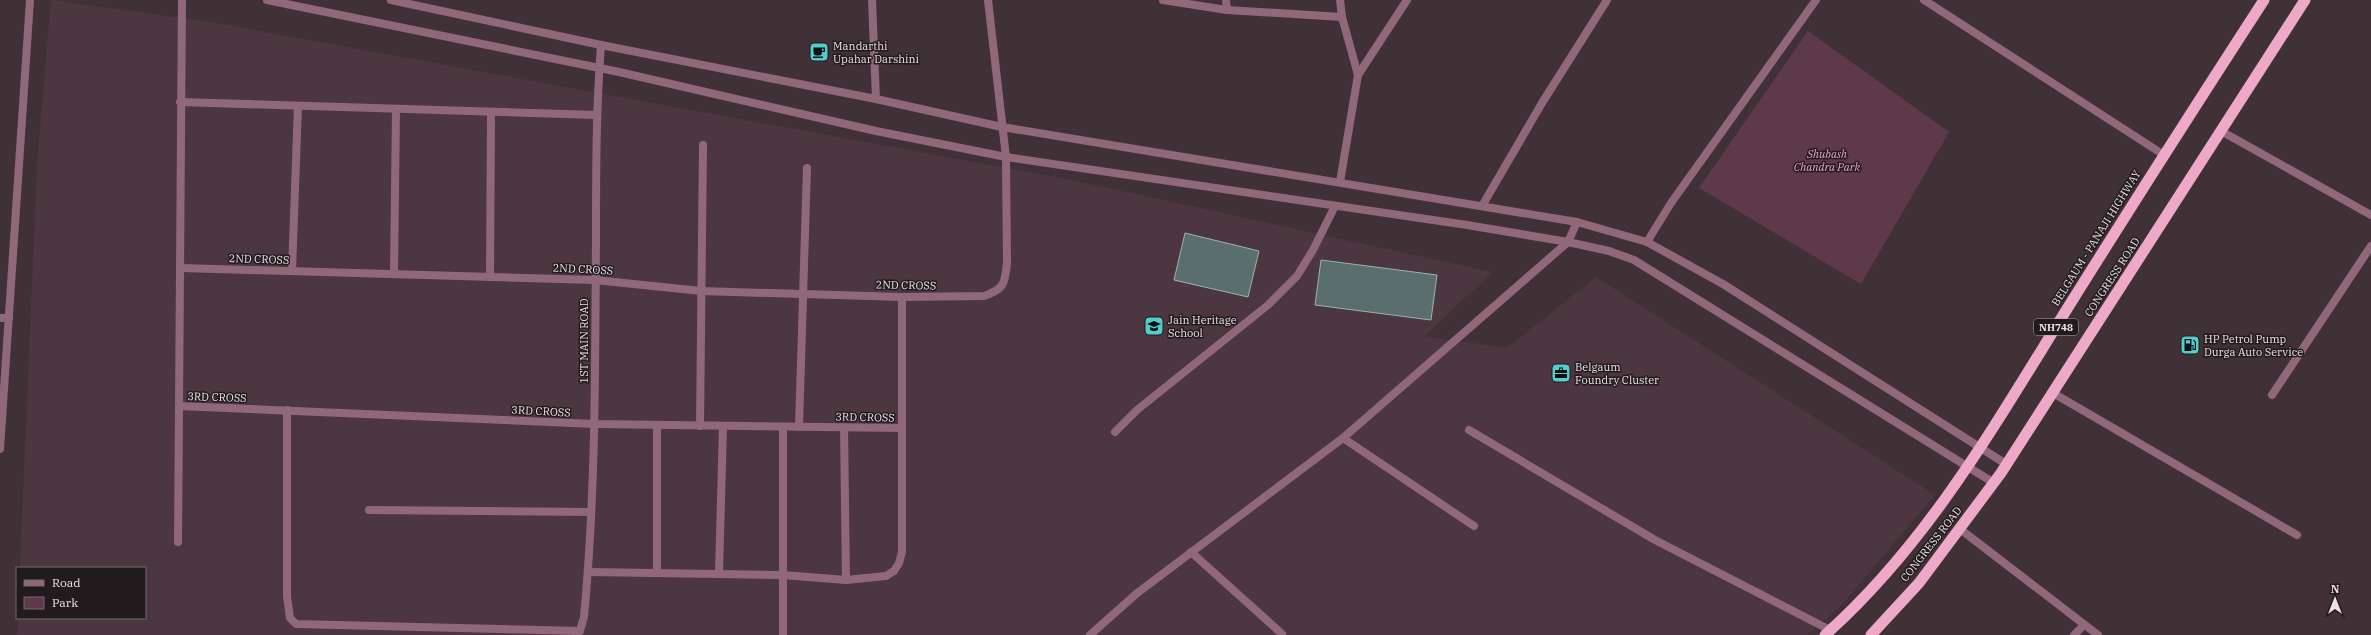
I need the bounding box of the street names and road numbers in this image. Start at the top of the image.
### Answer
street label: BELGAUM - PANAJI HIGHWAY [2048,167,2144,309]
street label: CONGRESS ROAD [2081,235,2143,319]
street label: 2ND CROSS [228,251,290,267]
street label: 2ND CROSS [552,260,614,278]
street label: 2ND CROSS [876,277,936,293]
street label: 1ST MAIN ROAD [577,298,591,383]
road number: NH748 [2034,319,2078,335]
street label: 3RD CROSS [187,389,247,405]
street label: 3RD CROSS [511,402,571,420]
street label: 3RD CROSS [835,409,895,425]
street label: CONGRESS ROAD [1897,503,1965,584]

